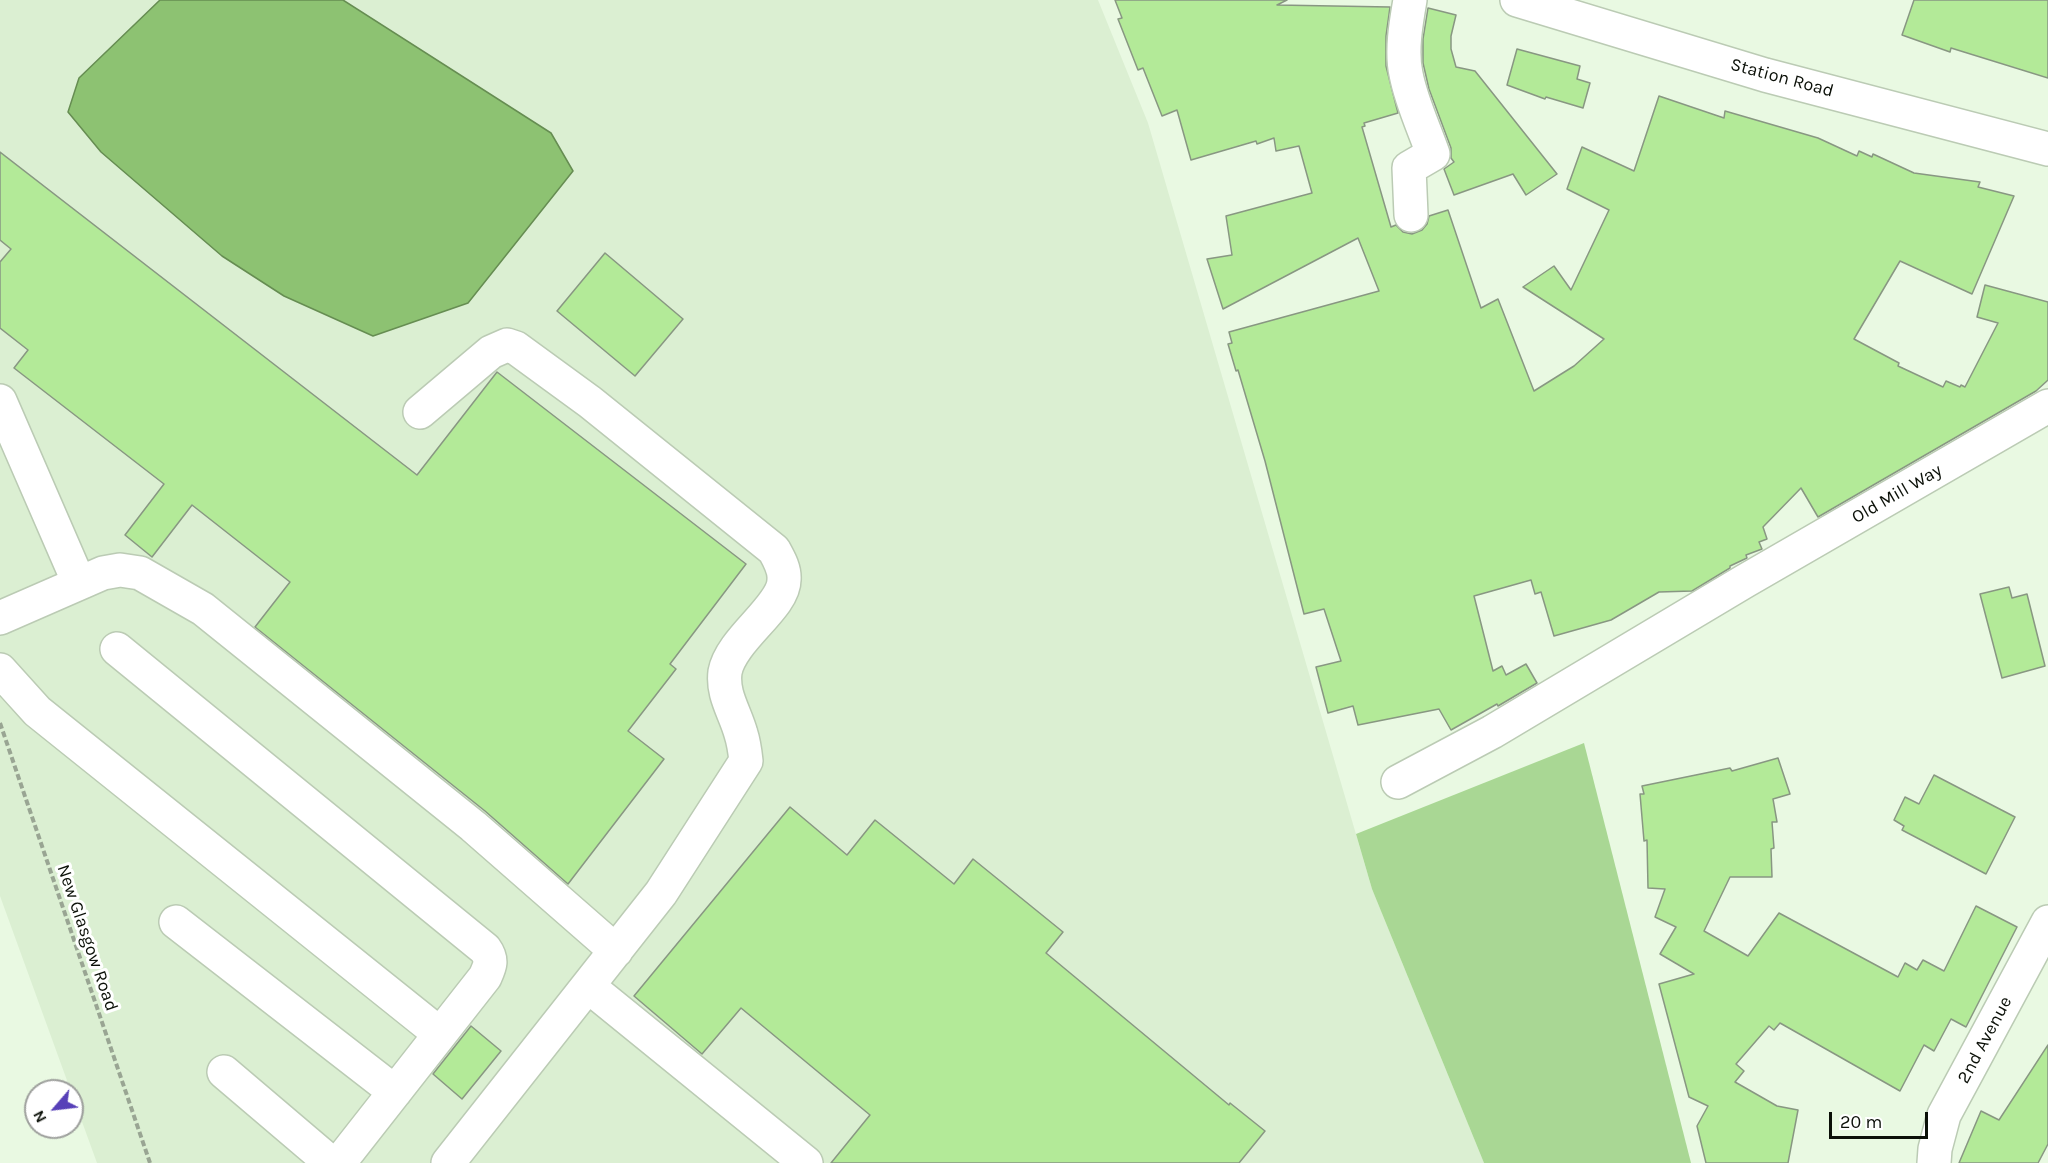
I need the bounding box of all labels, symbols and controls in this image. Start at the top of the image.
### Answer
street label: Station Road [1728,54,1836,102]
street label: Old Mill Way [1848,460,1946,528]
street label: New Glasgow Road [52,862,122,1014]
street label: 2nd Avenue [1953,993,2017,1087]
north arrow [24,1079,84,1139]
scale bar [1832,1100,1931,1138]
text: N [28,1107,51,1126]
text: 20 m [1840,1111,1882,1133]

